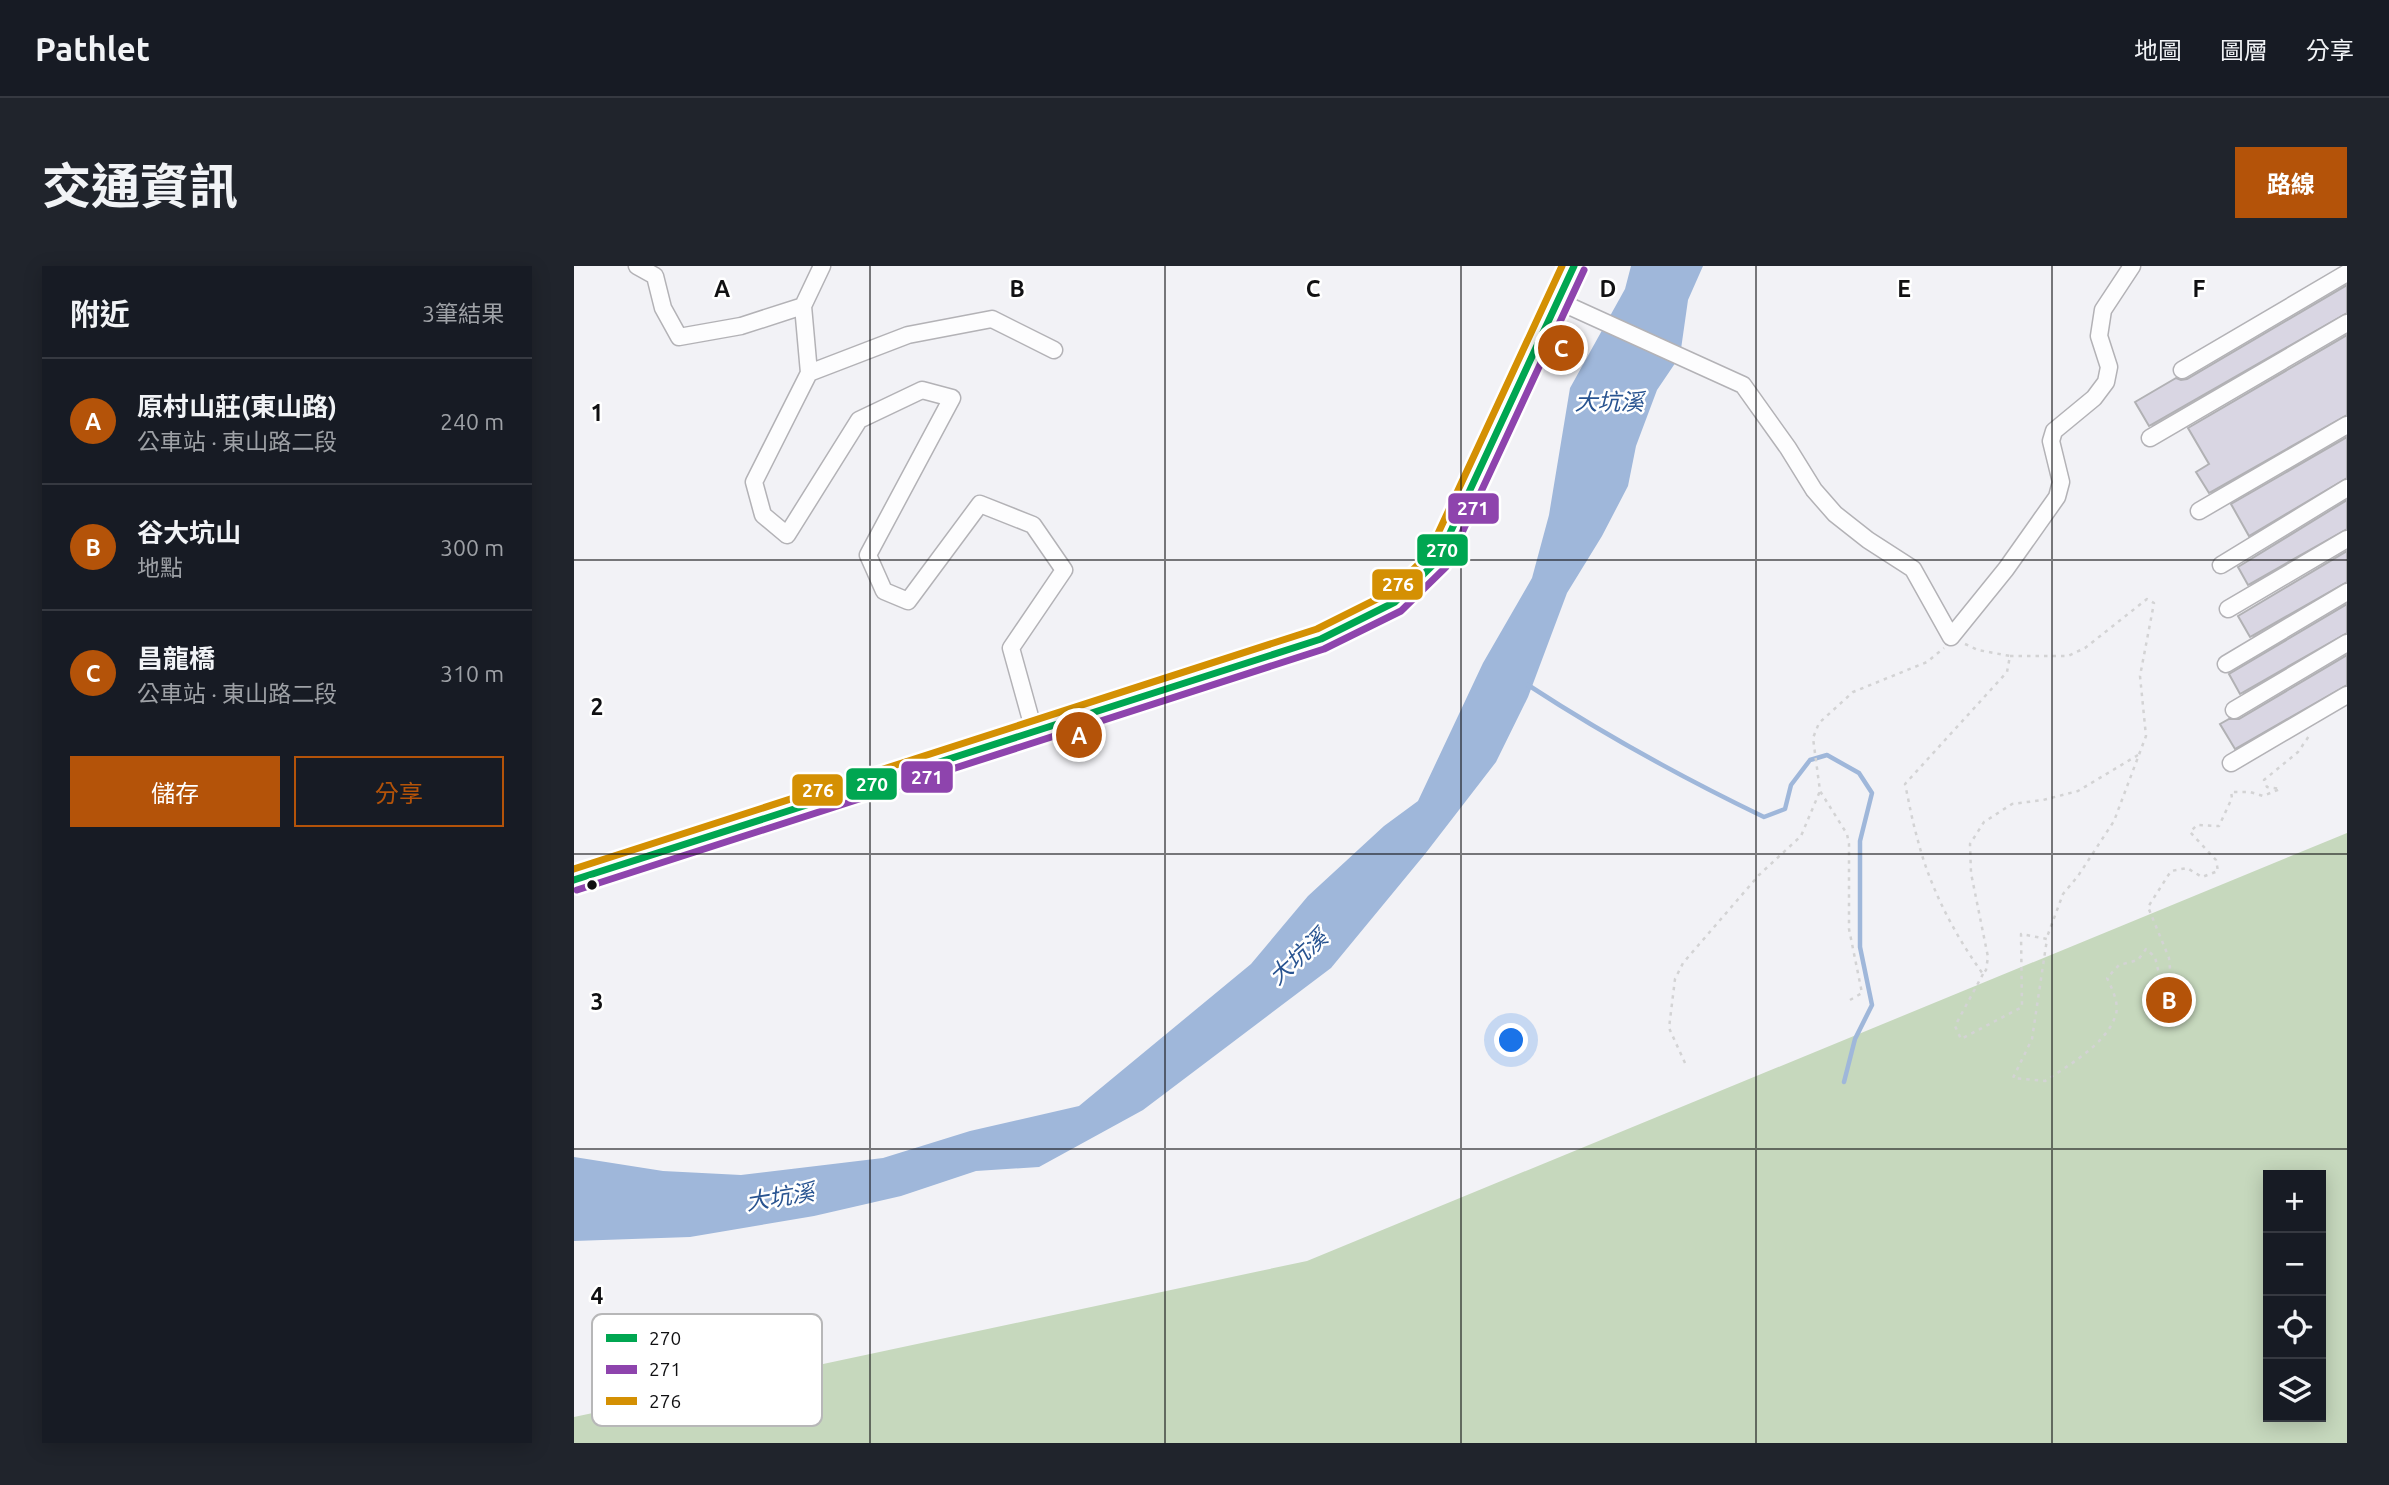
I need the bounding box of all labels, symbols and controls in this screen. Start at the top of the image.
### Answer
text: Pathlet [35,30,150,67]
text: 地圖 [2134,37,2182,64]
text: 圖層 [2220,37,2268,64]
text: 分享 [2306,37,2354,64]
button: 路線 [2235,147,2347,218]
text: 交通資訊 [42,158,238,213]
text: A [714,276,730,301]
text: B [1009,276,1025,301]
text: C [1306,276,1321,301]
text: D [1600,276,1616,301]
text: E [1897,276,1911,301]
text: F [2193,276,2206,301]
text: 附近 [70,297,130,331]
text: 3筆結果 [422,301,504,326]
pin: C [1538,322,1584,374]
water label: 大坑溪 [1575,389,1647,414]
text: 原村山莊(東山路) [137,392,337,421]
text: 1 [591,400,603,425]
text: A [85,409,101,434]
text: 240 m [440,409,504,434]
text: 公車站 · 東山路二段 [137,429,337,454]
line badge: 271 [1447,492,1500,525]
text: 271 [1457,497,1489,519]
text: 谷大坑山 [137,518,241,547]
line badge: 270 [1416,533,1469,567]
text: B [85,535,101,560]
text: 300 m [440,535,504,560]
text: 270 [1426,539,1458,561]
text: 地點 [137,555,183,580]
line badge: 276 [1371,568,1424,601]
text: 276 [1382,573,1414,595]
text: 昌龍橋 [137,644,215,673]
text: C [86,661,100,686]
text: 310 m [440,661,504,686]
text: 公車站 · 東山路二段 [137,681,337,706]
text: 2 [591,694,603,719]
pin: A [1056,709,1102,761]
button: 儲存 [70,756,280,827]
button: 分享 [294,756,504,827]
line badge: 271 [900,760,954,794]
text: 271 [911,766,943,788]
line badge: 270 [845,767,898,801]
line badge: 276 [791,773,844,807]
text: 270 [856,773,888,795]
text: 276 [802,779,834,801]
unlabelled marker [585,878,599,892]
water label: 大坑溪 [1264,922,1334,989]
pin: B [2146,974,2192,1026]
text: 3 [591,989,603,1014]
your location [1494,1023,1528,1057]
map controls [2263,1170,2326,1422]
button: + [2263,1170,2326,1233]
water label: 大坑溪 [744,1178,819,1214]
button: − [2263,1233,2326,1296]
text: 4 [591,1283,604,1308]
button: locate [2263,1296,2326,1359]
legend [592,1314,822,1426]
text: 270 [649,1327,681,1349]
text: 271 [649,1358,681,1380]
button: layers [2263,1359,2326,1422]
text: 276 [649,1390,681,1412]

